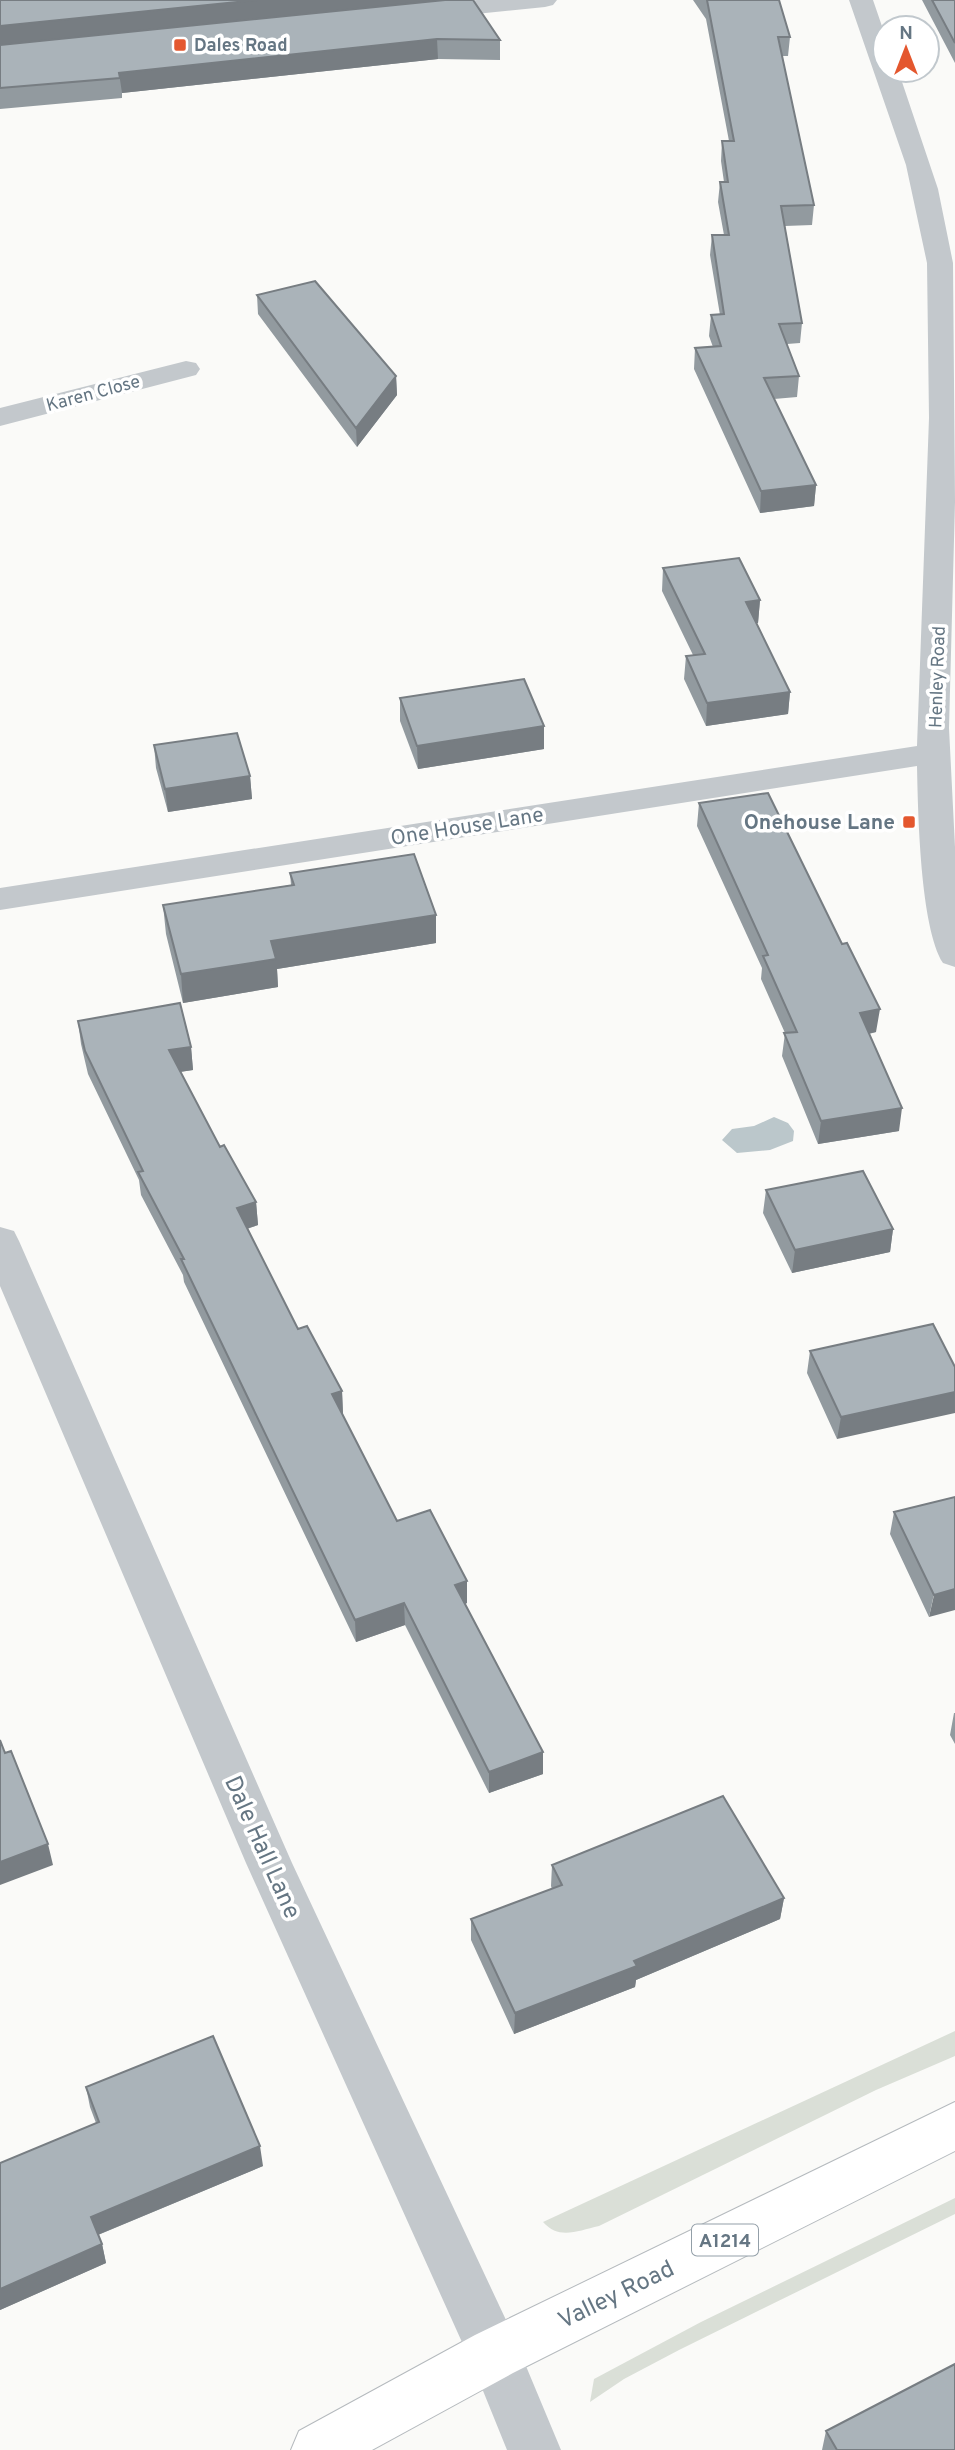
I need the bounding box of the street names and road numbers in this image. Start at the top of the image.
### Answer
street label: Karen Close [44,371,143,418]
street label: Henley Road [925,626,952,728]
street label: One House Lane [389,802,546,853]
street label: Dale Hall Lane [216,1772,306,1924]
road number: A1214 [692,2224,758,2256]
street label: Valley Road [554,2255,680,2337]

